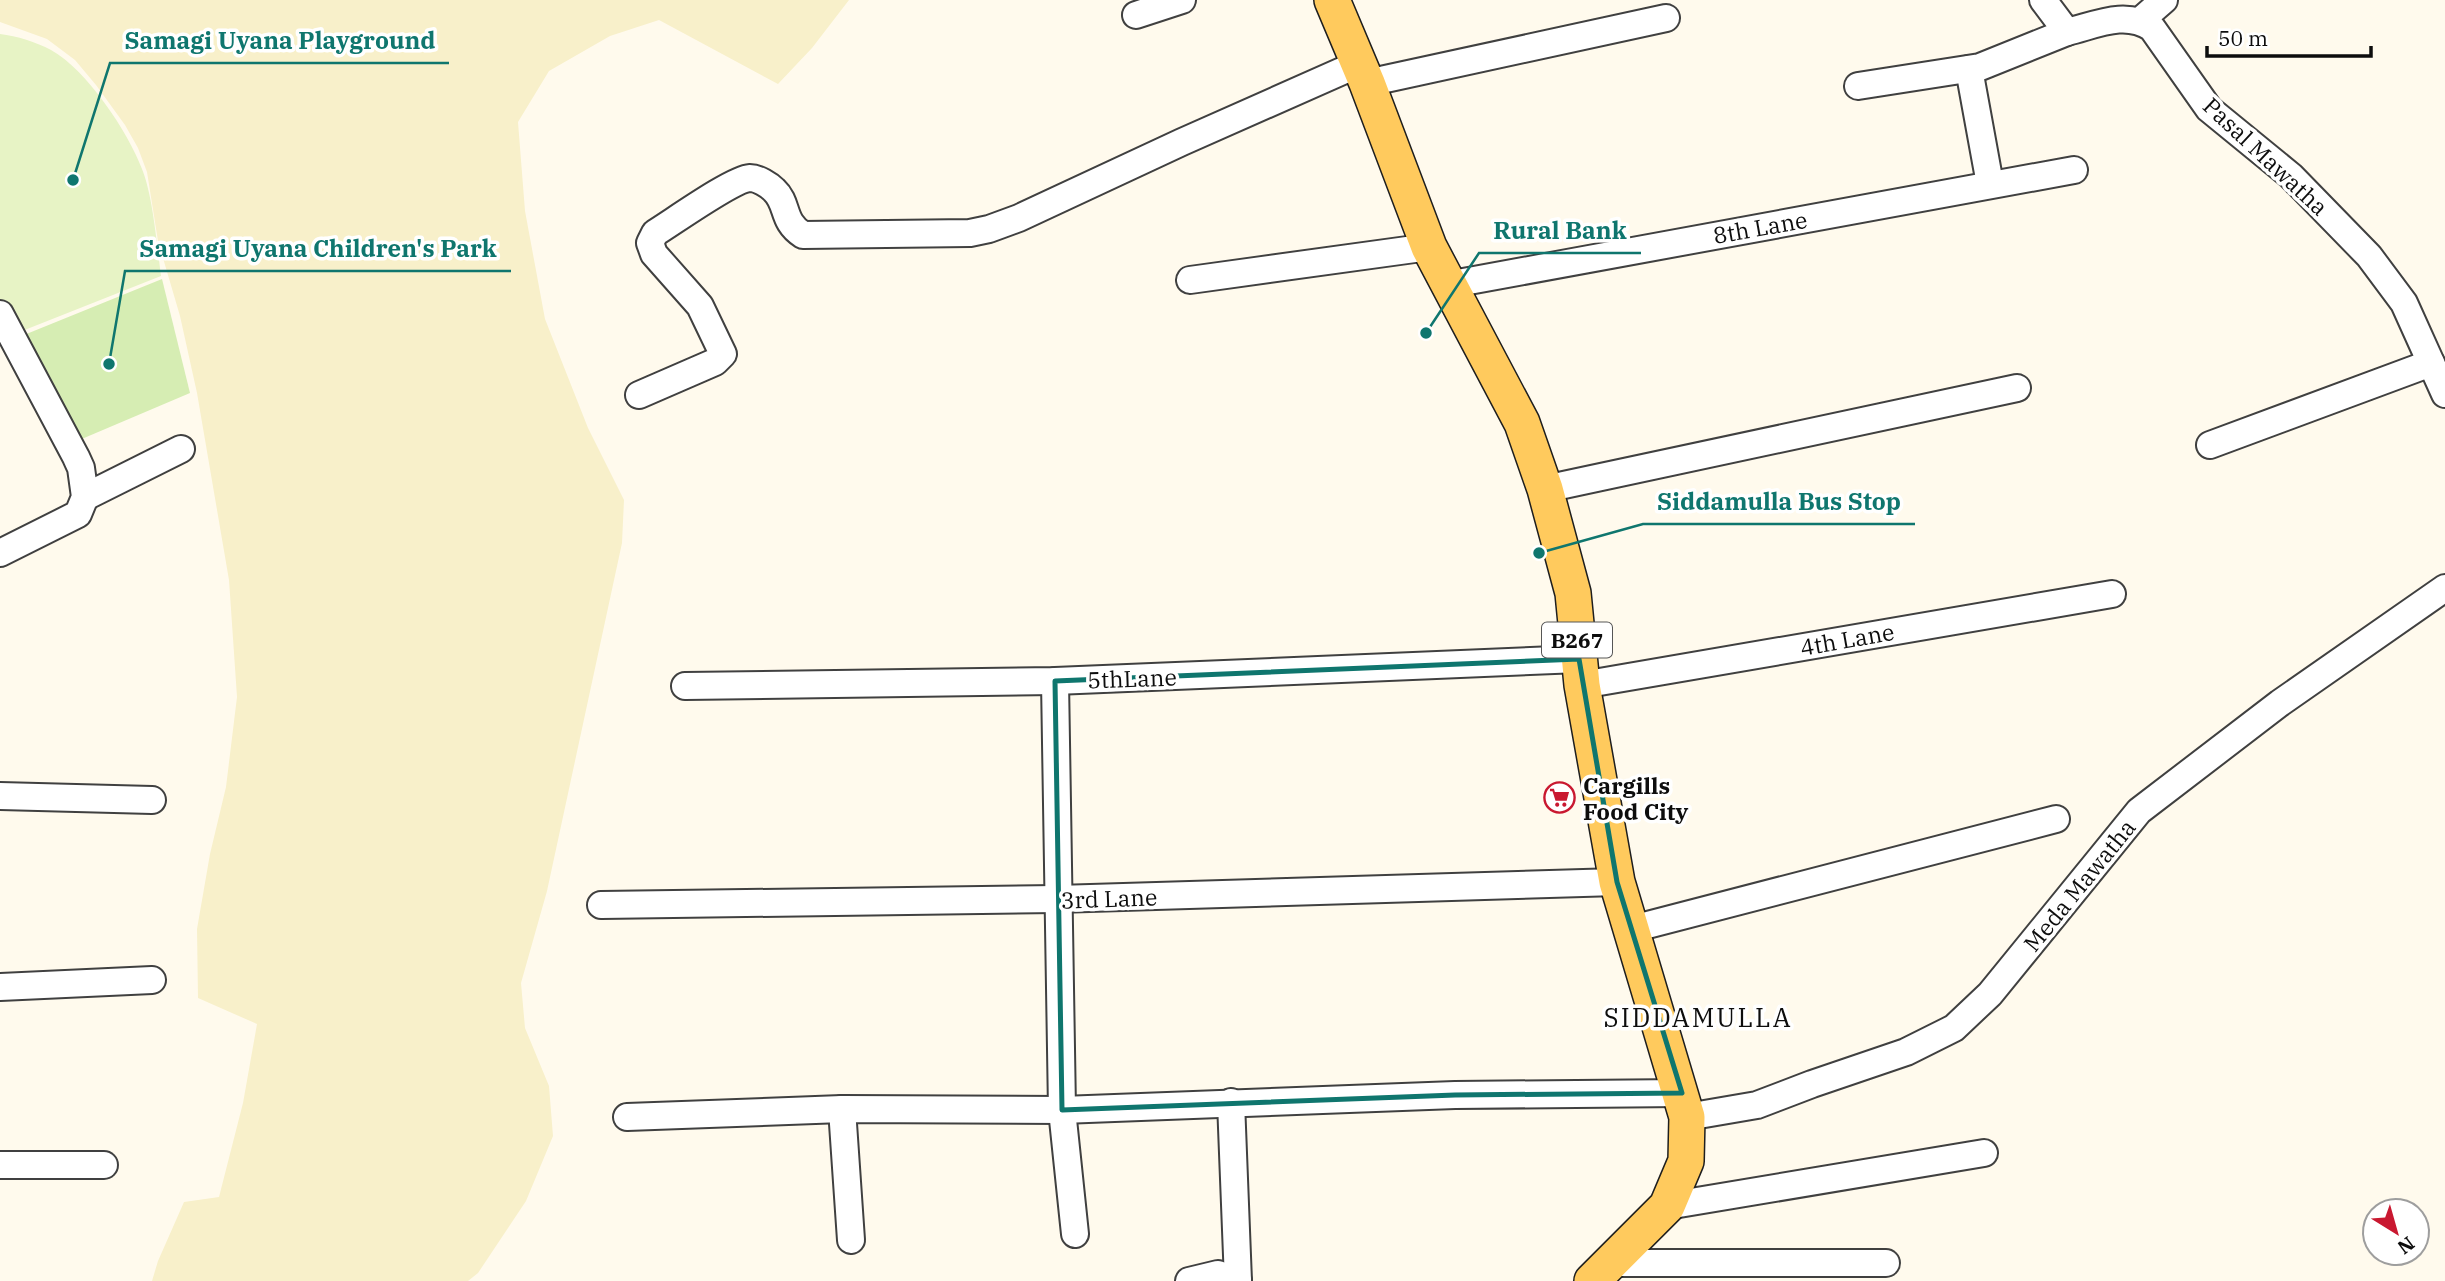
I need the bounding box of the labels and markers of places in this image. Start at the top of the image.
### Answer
callout: Samagi Uyana Playground [110,18,449,63]
callout: Rural Bank [1479,208,1641,253]
callout: Samagi Uyana Children's Park [125,226,511,271]
callout: Siddamulla Bus Stop [1643,479,1915,524]
place label: Cargills Food City [1583,770,1688,826]
supermarket icon: Cargills Food City [1543,781,1577,815]

